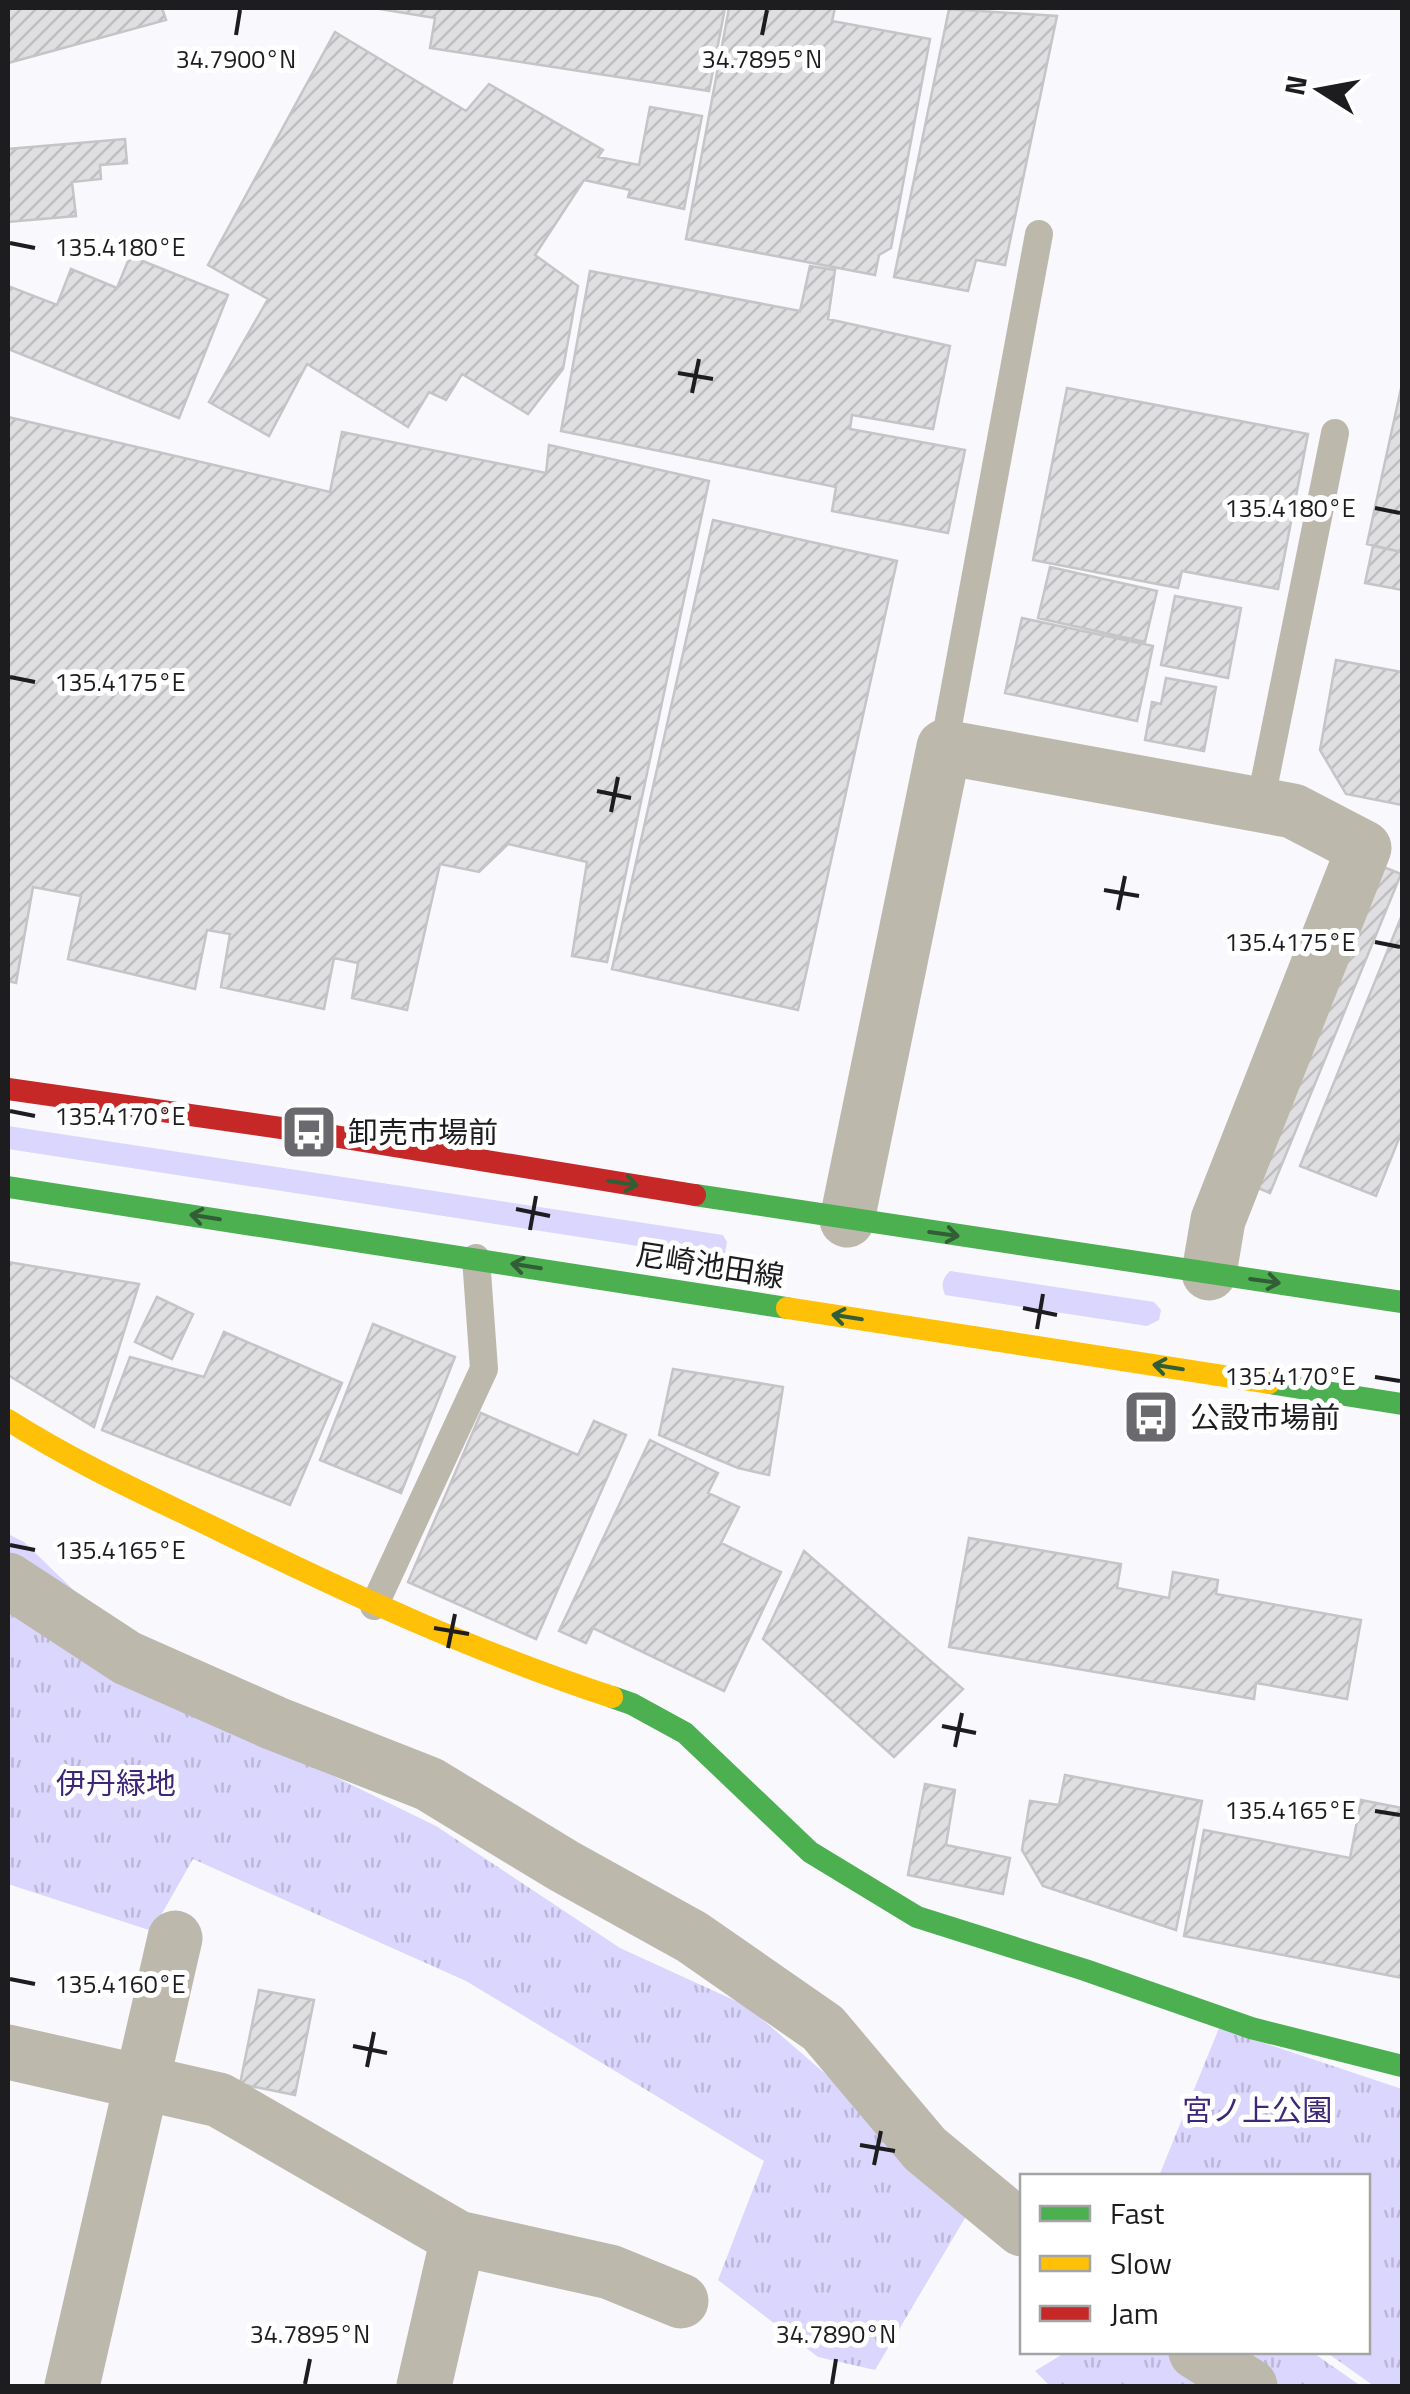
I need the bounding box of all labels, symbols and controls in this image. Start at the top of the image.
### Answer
text: 34.7900°N [176,40,296,78]
text: 34.7895°N [702,40,822,78]
north arrow [1270,40,1370,140]
text: N [1272,72,1318,99]
text: 135.4180°E [54,228,186,266]
text: 135.4180°E [1224,489,1356,527]
text: 135.4175°E [54,663,186,701]
text: 135.4175°E [1224,923,1356,961]
text: 135.4170°E [54,1097,186,1135]
bus stop icon: 卸売市場前 [279,1102,339,1162]
place label: 卸売市場前 [348,1109,498,1155]
one-way arrow [606,1174,639,1193]
one-way arrow [189,1207,221,1225]
one-way arrow [927,1226,959,1244]
street label: 尼崎池田線 [632,1231,788,1299]
one-way arrow [510,1256,543,1275]
one-way arrow [1249,1273,1281,1291]
one-way arrow [831,1307,864,1325]
one-way arrow [1152,1357,1185,1376]
text: 135.4170°E [1224,1357,1356,1395]
bus stop icon: 公設市場前 [1121,1387,1181,1447]
place label: 公設市場前 [1190,1394,1340,1440]
text: 135.4165°E [54,1531,186,1569]
park label: 伊丹緑地 [56,1760,176,1806]
text: 135.4165°E [1224,1791,1356,1829]
text: 135.4160°E [54,1965,186,2003]
park label: 宮ノ上公園 [1182,2087,1332,2133]
legend [1020,2174,1370,2354]
text: Fast [1110,2190,1165,2236]
text: Slow [1110,2240,1172,2286]
text: Jam [1110,2290,1159,2336]
text: 34.7895°N [250,2315,370,2353]
text: 34.7890°N [776,2315,896,2353]

